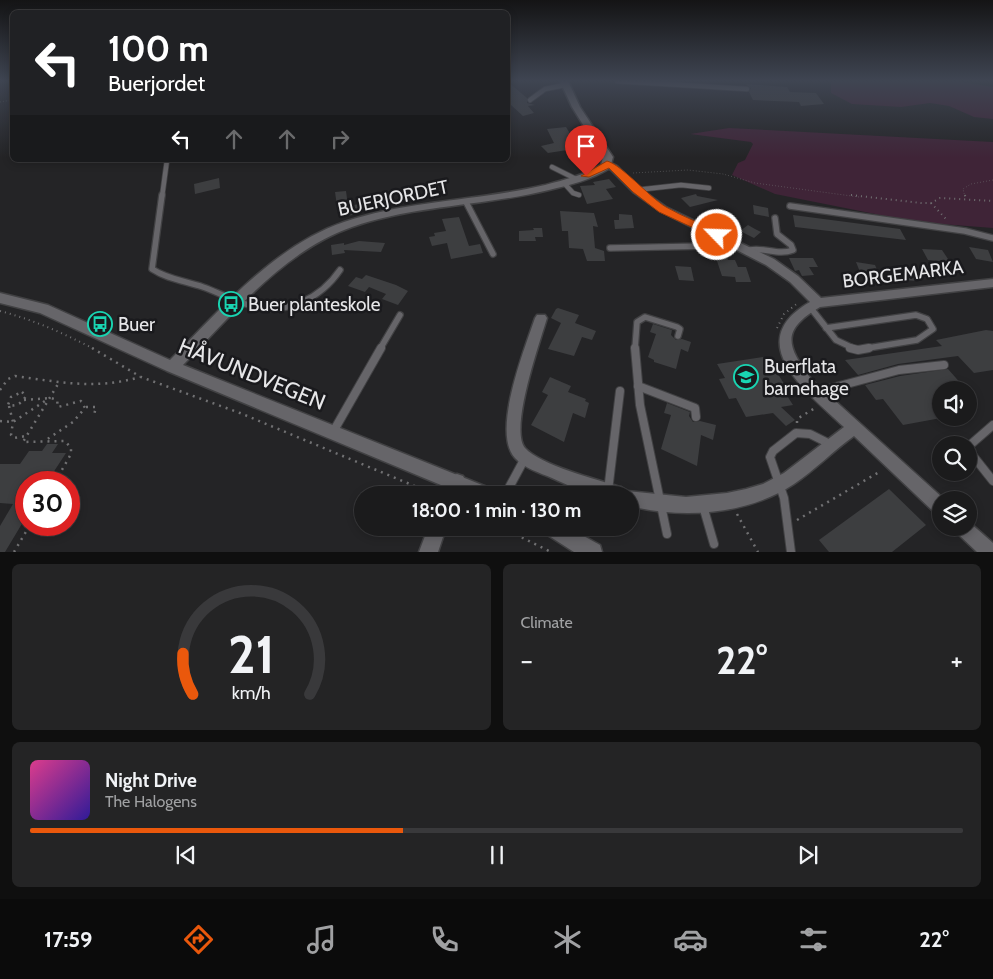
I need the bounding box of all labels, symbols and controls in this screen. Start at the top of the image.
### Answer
text: 100 m [108,27,209,70]
icon: left [25,30,90,95]
text: Buerjordet [108,70,205,97]
icon: left [167,125,195,153]
icon: ahead [220,125,248,153]
icon: ahead [273,125,301,153]
icon: right [326,125,354,153]
pin [565,125,607,176]
icon: arrive [572,132,600,160]
street label: BUERJORDET [336,175,450,221]
position arrow [690,208,742,260]
street label: BORGEMARKA [841,255,965,293]
bus stop icon: Buer planteskole [218,291,244,317]
place label: Buer planteskole [248,293,381,316]
bus stop icon: Buer [87,311,113,337]
place label: Buer [118,313,155,336]
street label: HÅVUNDVEGEN [174,332,330,416]
place label: Buerflata barnehage [764,355,849,400]
school or university icon: Buerflata barnehage [733,364,759,390]
map controls [932,381,977,536]
button: sound [932,381,977,426]
button: search [932,436,977,481]
speed limit sign: 30 [15,471,80,536]
button: layers [932,491,977,536]
text: 18:00 · 1 min · 130 m [412,499,581,522]
text: Climate [521,613,573,632]
text: 21 [228,623,275,686]
text: 22° [716,637,767,684]
text: − [521,643,533,677]
text: + [951,643,963,677]
text: km/h [232,682,271,703]
text: Night Drive [105,769,197,792]
text: The Halogens [105,792,197,811]
icon: previous [172,841,200,869]
icon: pause [483,841,511,869]
icon: next [794,841,822,869]
icon: directions [181,922,216,957]
icon: music [304,922,339,957]
icon: phone [427,922,462,957]
icon: climate [550,922,585,957]
icon: car [673,922,708,957]
icon: filters [796,922,831,957]
text: 17:59 [44,926,92,953]
text: 22° [919,926,949,953]

